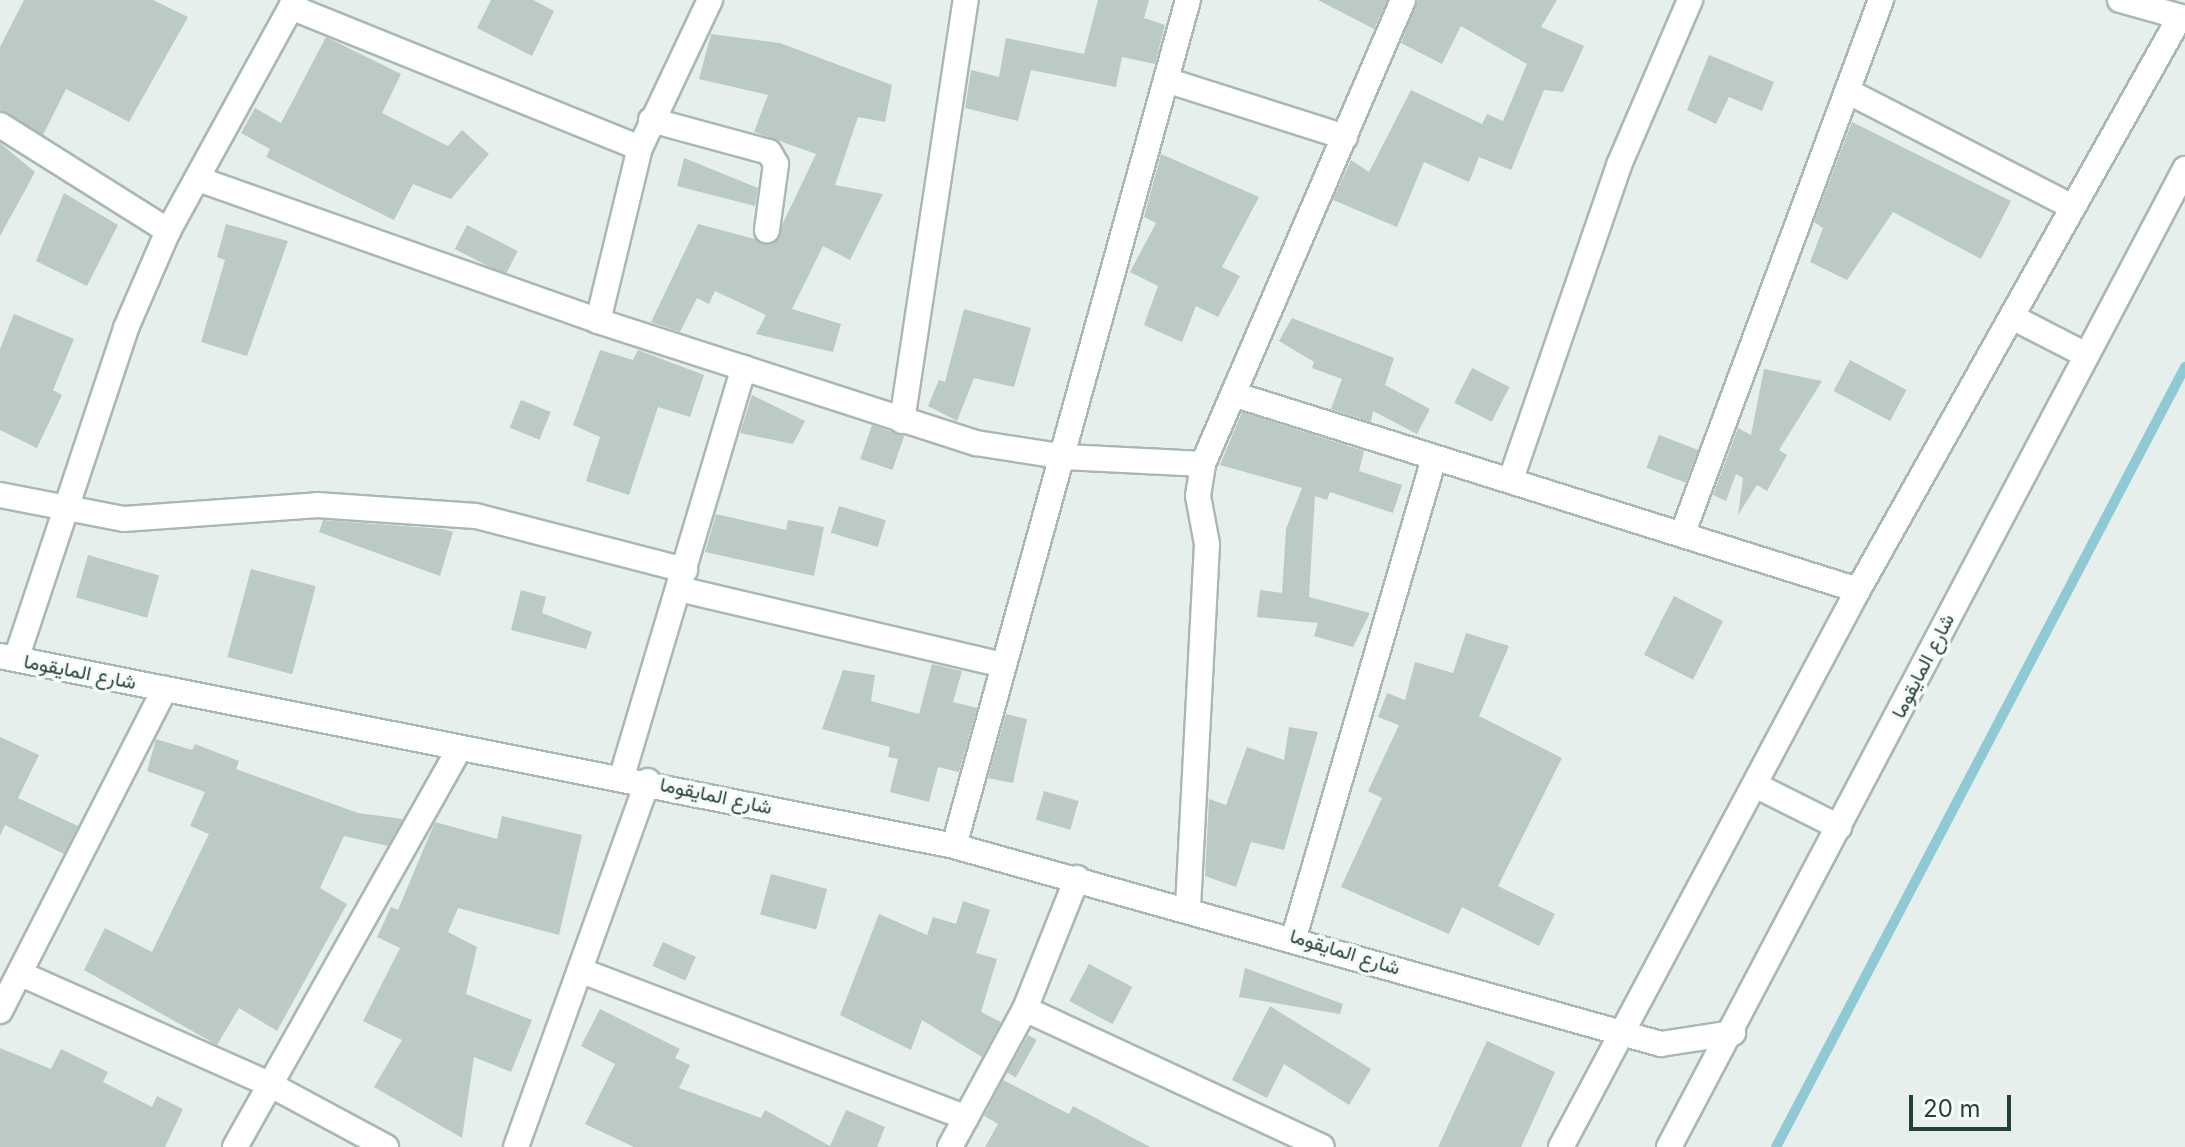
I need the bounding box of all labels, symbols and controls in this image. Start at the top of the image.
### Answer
street label: شارع المايقوما [1886,610,1960,722]
street label: شارع المايقوما [22,649,138,695]
street label: شارع المايقوما [658,772,774,820]
street label: شارع المايقوما [1287,924,1403,980]
scale bar [1913,1079,2015,1129]
text: 20 m [1923,1094,1981,1123]

